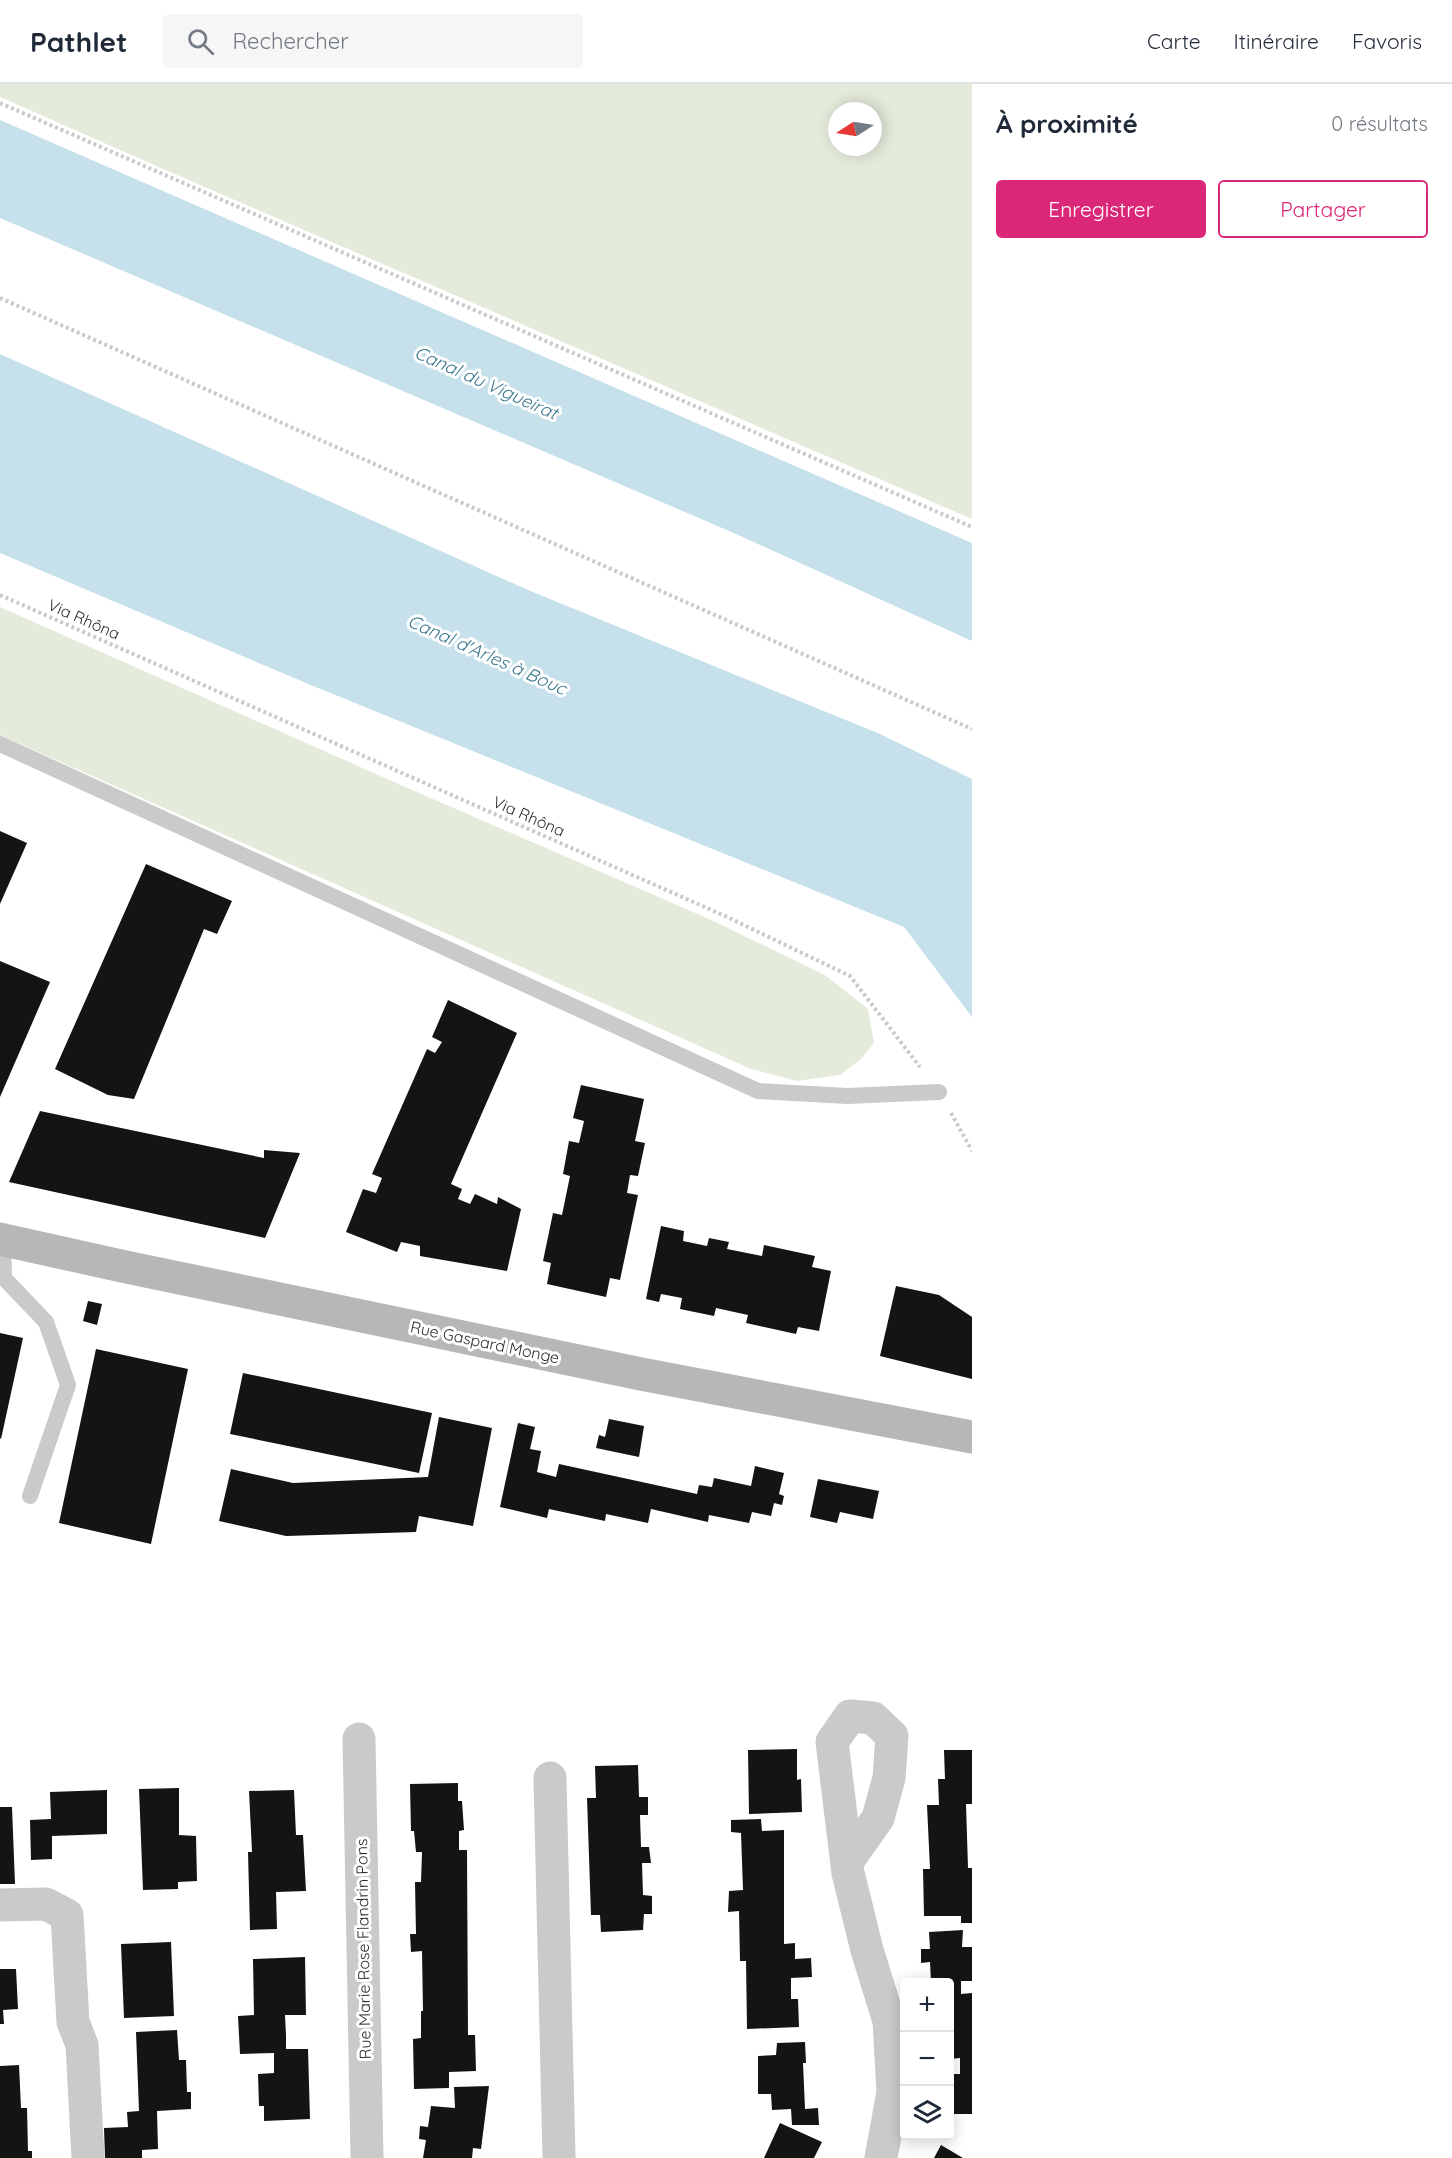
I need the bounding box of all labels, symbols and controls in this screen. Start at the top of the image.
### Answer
search box [163,14,583,68]
text: Pathlet [30,24,127,59]
icon: search [184,25,217,58]
text: Rechercher [232,27,349,55]
text: Carte [1147,28,1201,54]
text: Itinéraire [1234,28,1319,54]
text: Favoris [1352,28,1422,54]
north arrow [828,102,882,156]
text: À proximité [996,107,1138,140]
text: 0 résultats [1331,111,1428,136]
button: Enregistrer [996,180,1206,238]
button: Partager [1218,180,1428,238]
water label: Canal du Vigueirat [411,341,563,425]
street label: Via Rhôna [45,594,123,644]
water label: Canal d'Arles à Bouc [404,609,572,701]
street label: Via Rhôna [490,791,568,841]
street label: Rue Gaspard Monge [409,1316,561,1368]
street label: Rue Marie Rose Flandrin Pons [351,1839,375,2059]
map controls [900,1978,954,2140]
button: + [900,1978,954,2032]
button: − [900,2032,954,2086]
button: layers [900,2086,954,2140]

